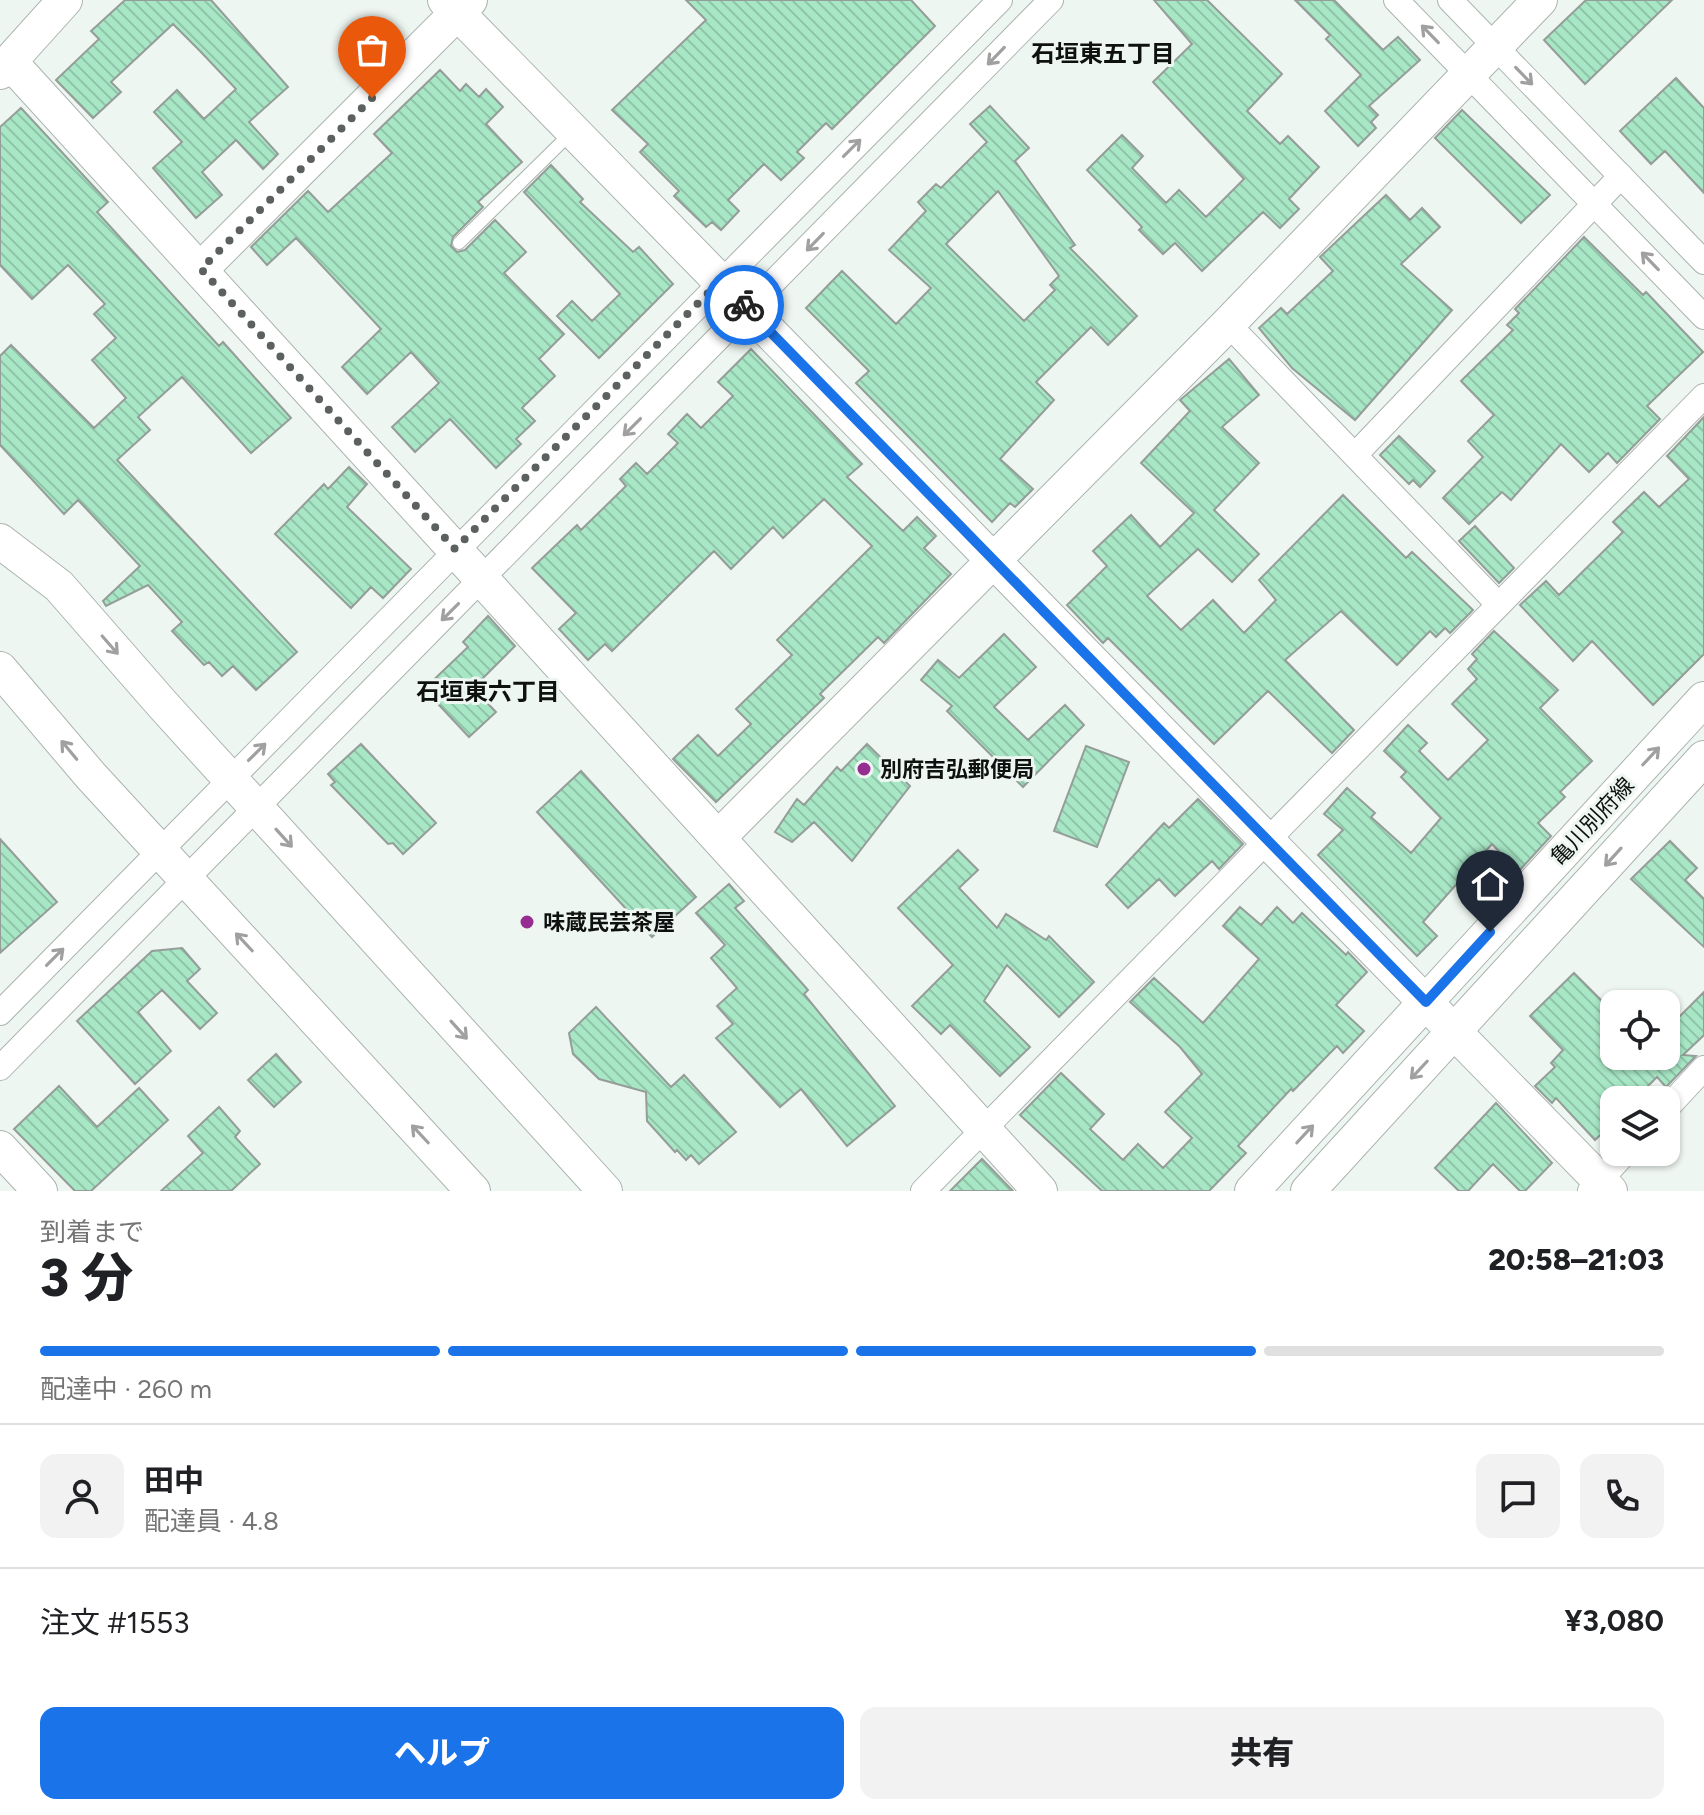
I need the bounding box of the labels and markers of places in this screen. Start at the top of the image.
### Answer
pin [338,16,406,98]
place label: 別府吉弘郵便局 [880,756,1034,783]
marker: 別府吉弘郵便局 [855,760,873,778]
pin [1456,850,1524,932]
place label: 味蔵民芸茶屋 [543,909,675,936]
marker: 味蔵民芸茶屋 [518,913,536,931]

